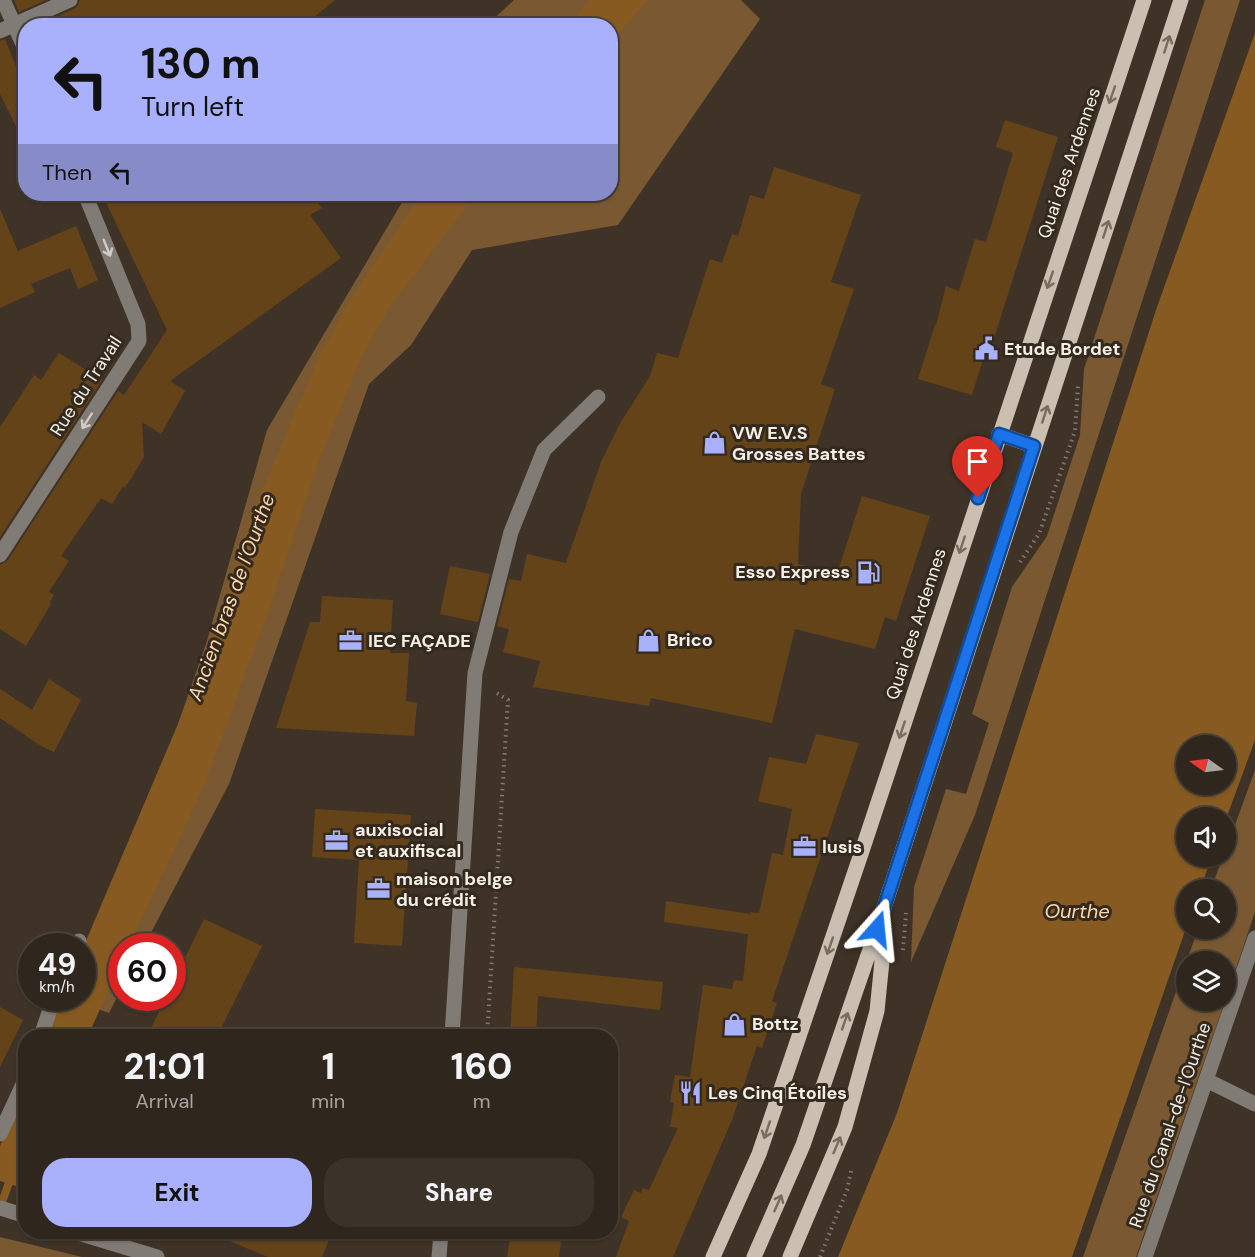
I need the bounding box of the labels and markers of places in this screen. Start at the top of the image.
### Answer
public building icon: Etude Bordet [973,336,999,362]
place label: Etude Bordet [1004,337,1120,361]
place label: VW E.V.S Grosses Battes [732,421,866,466]
shop icon: VW E.V.S Grosses Battes [701,430,727,456]
pin [952,436,1003,498]
fuel station icon: Esso Express [855,559,881,585]
place label: Esso Express [735,560,850,584]
shop icon: Brico [636,627,662,653]
office icon: IEC FAÇADE [337,628,363,654]
place label: Brico [667,628,713,652]
place label: IEC FAÇADE [368,629,471,653]
place label: auxisocial et auxifiscal [355,818,461,863]
office icon: auxisocial et auxifiscal [324,827,350,853]
office icon: lusis [791,834,817,860]
place label: lusis [822,835,862,859]
place label: maison belge du crédit [396,867,513,912]
office icon: maison belge du crédit [365,876,391,902]
shop icon: Bottz [721,1011,747,1037]
place label: Bottz [752,1012,799,1036]
restaurant icon: Les Cinq Étoiles [677,1080,703,1106]
place label: Les Cinq Étoiles [708,1081,847,1105]

